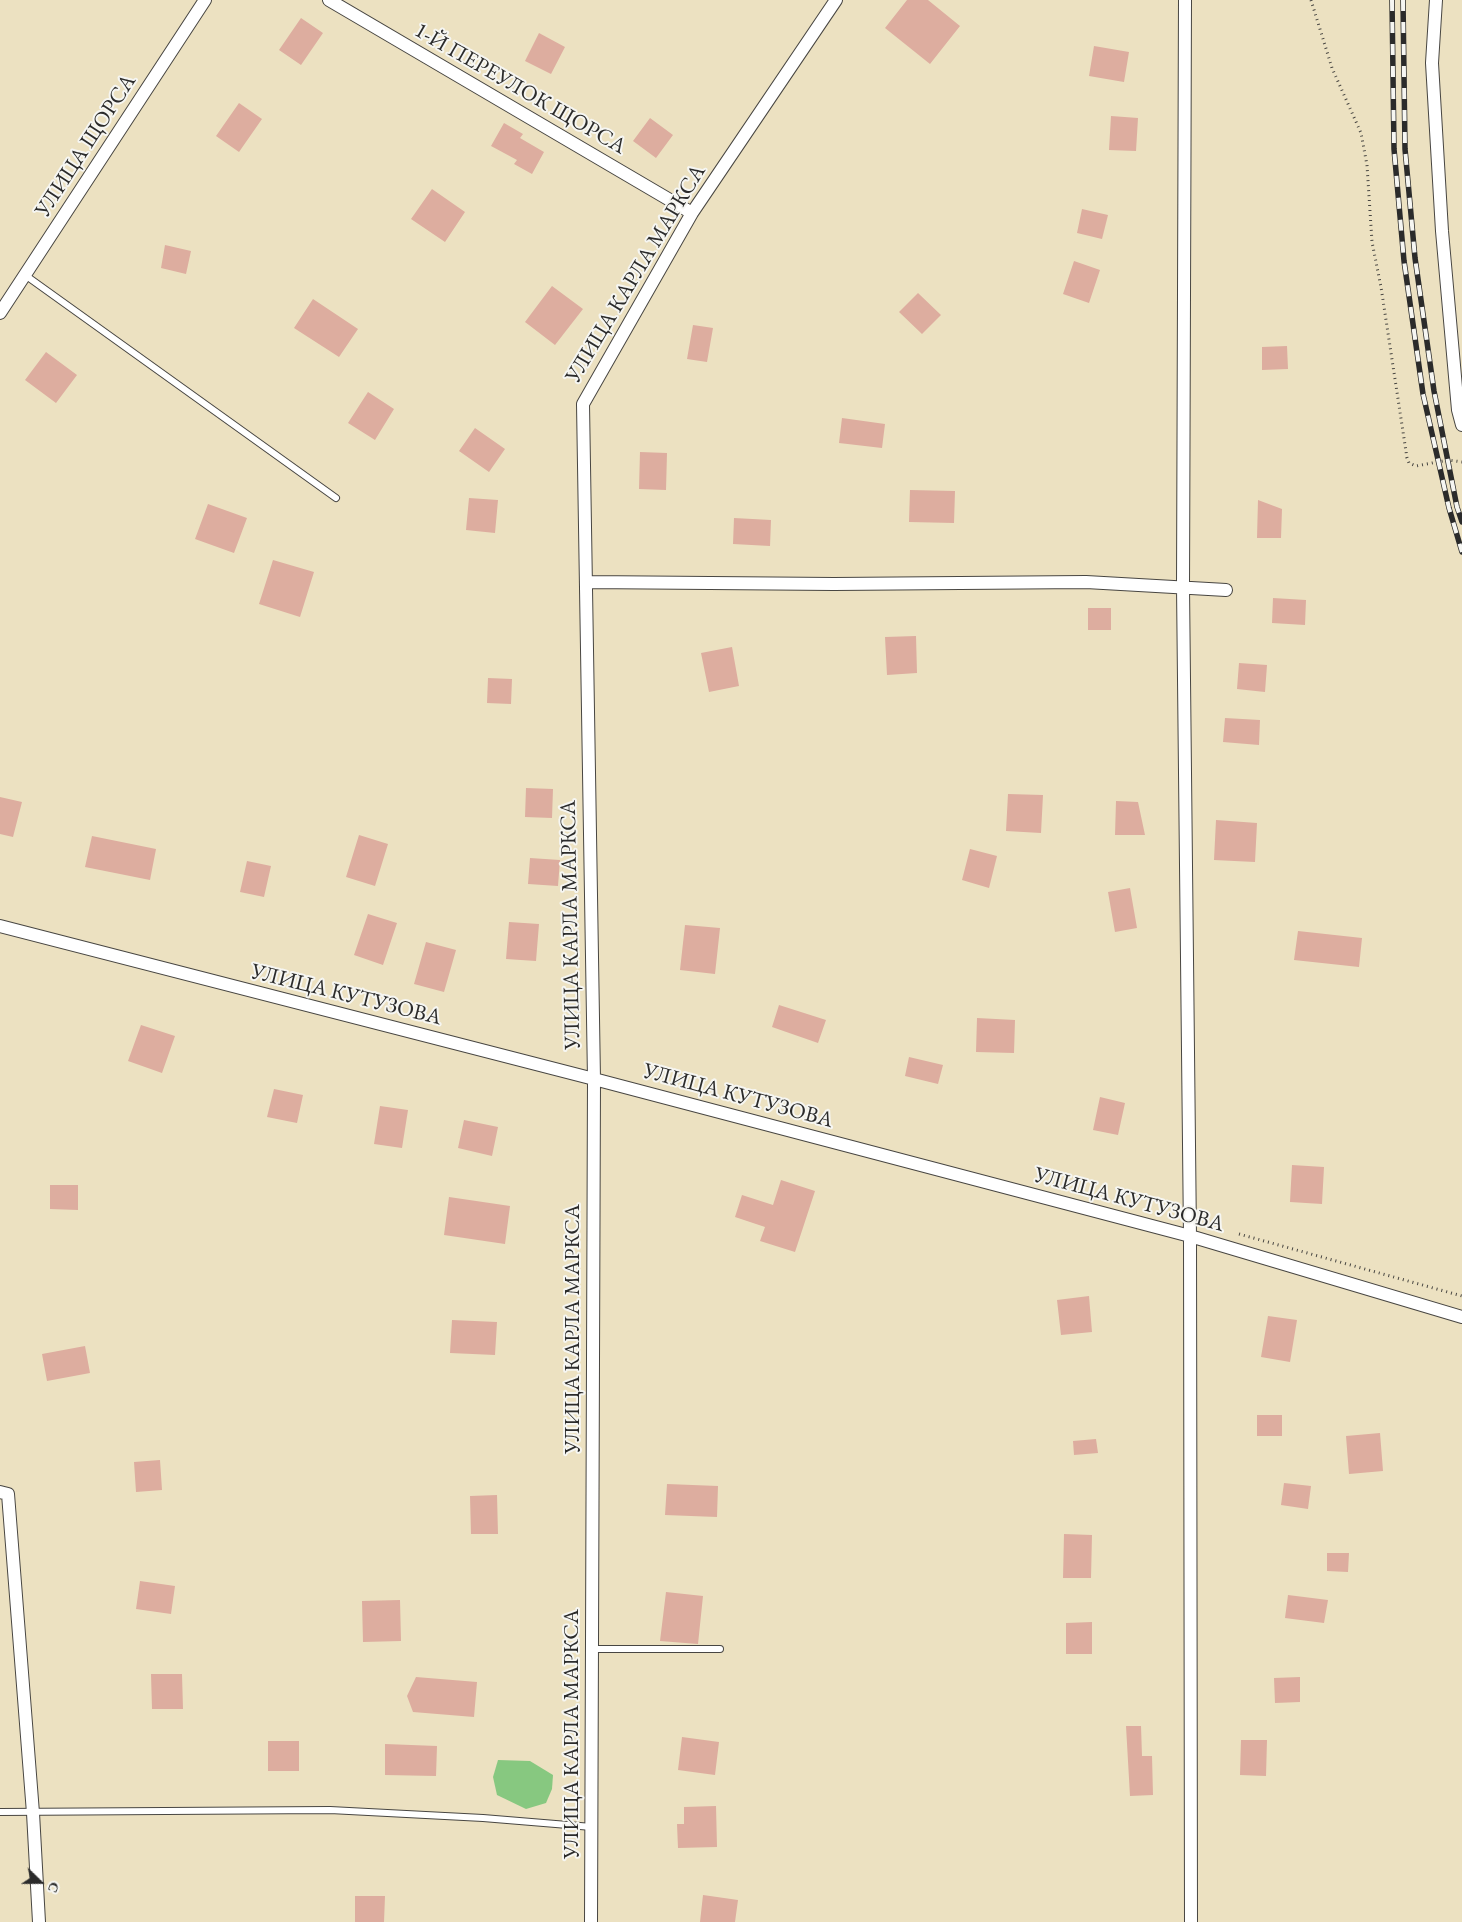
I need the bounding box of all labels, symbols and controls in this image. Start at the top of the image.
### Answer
street label: 1-Й ПЕРЕУЛОК ЩОРСА [409,18,631,160]
street label: УЛИЦА ЩОРСА [30,70,142,222]
street label: УЛИЦА КАРЛА МАРКСА [560,160,712,388]
street label: УЛИЦА КАРЛА МАРКСА [556,800,586,1050]
street label: УЛИЦА КУТУЗОВА [248,959,444,1031]
street label: УЛИЦА КУТУЗОВА [640,1058,836,1134]
street label: УЛИЦА КУТУЗОВА [1031,1162,1227,1238]
street label: УЛИЦА КАРЛА МАРКСА [560,1204,586,1454]
street label: УЛИЦА КАРЛА МАРКСА [559,1609,585,1859]
north arrow [15,1857,65,1907]
text: С [44,1880,64,1896]

